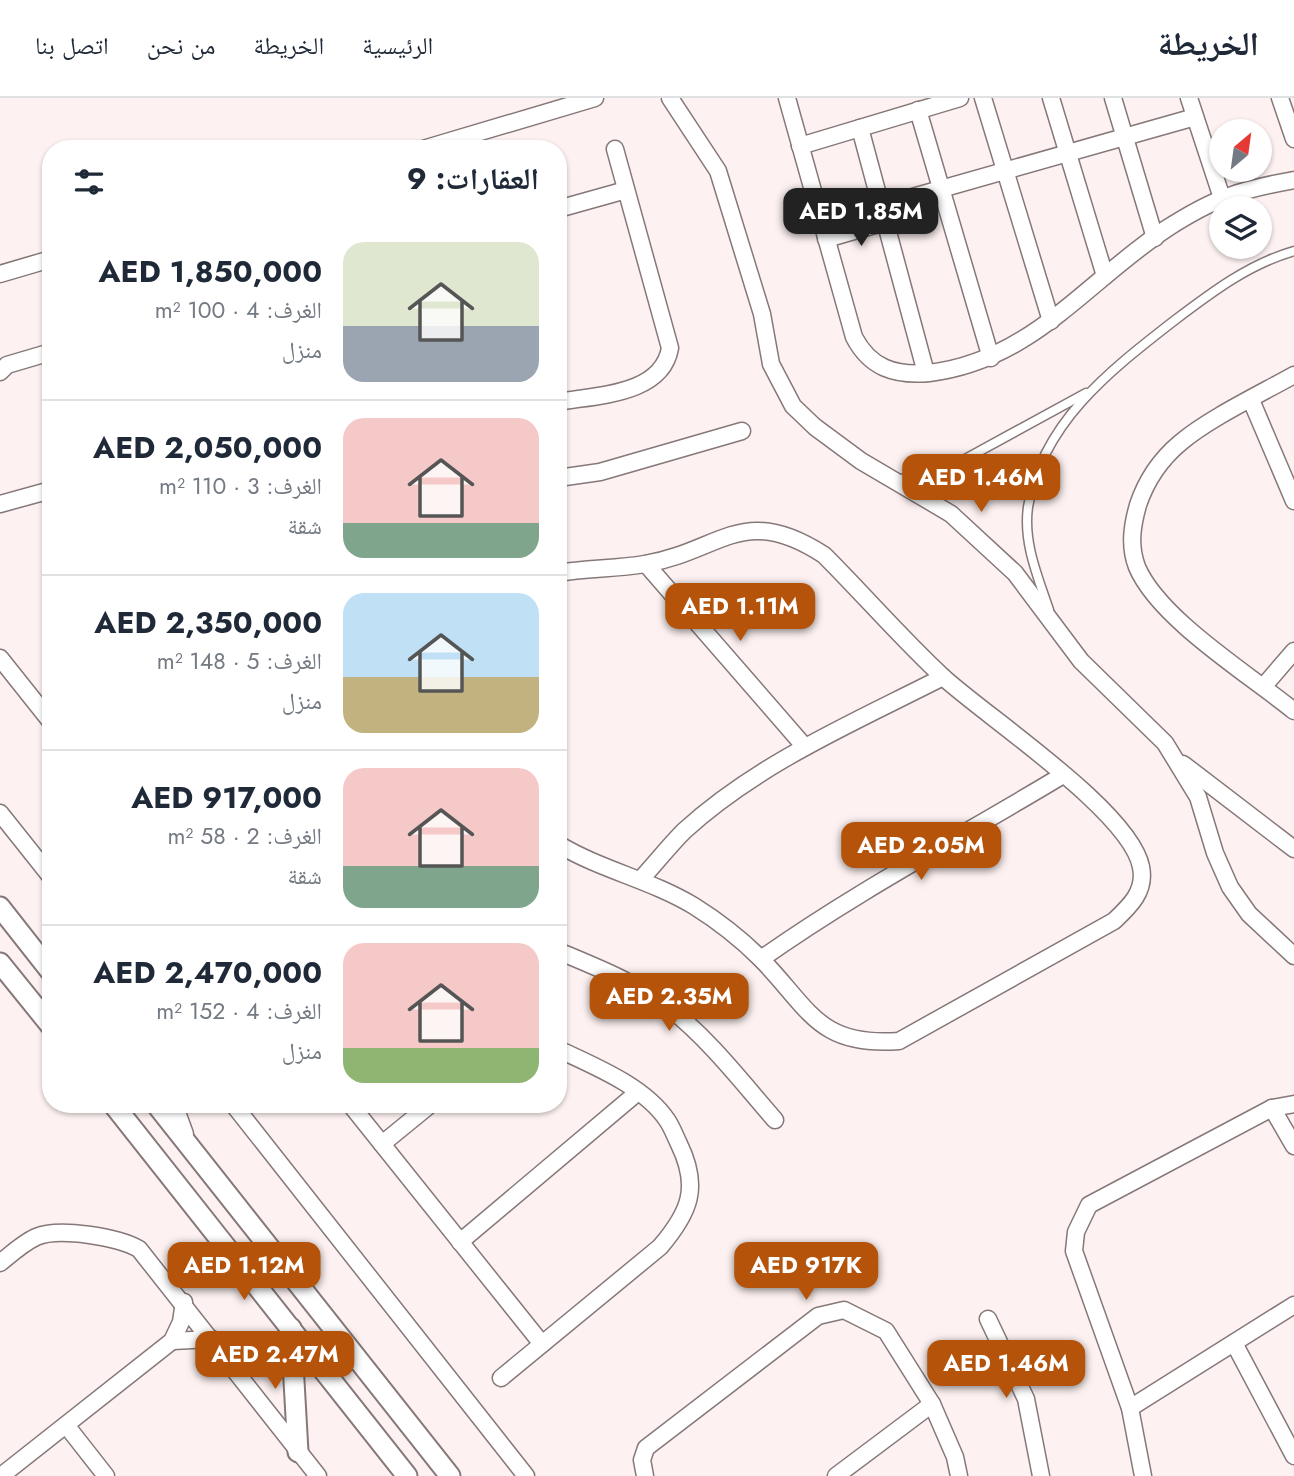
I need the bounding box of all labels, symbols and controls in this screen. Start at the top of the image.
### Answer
text: الخريطة [1158,20,1259,67]
text: اتصل بنا [35,28,109,63]
text: من نحن [147,28,216,63]
text: الخريطة [254,28,324,63]
text: الرئيسية [362,28,433,63]
north arrow [1209,119,1272,182]
map controls [1209,119,1272,259]
text: العقارات: 9 [407,157,539,200]
icon: filters [70,163,108,201]
pin: AED 1.85M [781,188,941,248]
text: AED 1.85M [799,194,923,228]
button: layers [1209,196,1272,259]
text: AED 1,850,000 [99,250,322,293]
icon: home [399,270,483,354]
text: الغرف: 4 · 100 m² [155,293,322,327]
text: منزل [282,333,322,367]
text: AED 2,050,000 [93,426,322,469]
icon: home [399,446,483,530]
pin: AED 1.46M [901,454,1061,514]
text: AED 1.46M [918,460,1044,494]
text: الغرف: 3 · 110 m² [159,469,322,503]
text: شقة [288,509,322,543]
pin: AED 1.11M [660,584,820,643]
text: AED 1.11M [681,589,799,623]
text: AED 2,350,000 [94,601,322,644]
icon: home [399,621,483,705]
text: الغرف: 5 · 148 m² [157,644,322,678]
text: منزل [282,684,322,718]
text: AED 917,000 [131,776,322,819]
icon: home [399,796,483,880]
text: الغرف: 2 · 58 m² [167,819,322,853]
pin: AED 2.05M [841,822,1001,882]
text: AED 2.05M [857,828,985,862]
text: شقة [288,859,322,893]
text: AED 2,470,000 [93,951,322,994]
icon: home [399,971,483,1055]
pin: AED 2.35M [589,974,749,1033]
text: AED 2.35M [606,979,732,1013]
text: الغرف: 4 · 152 m² [156,994,322,1028]
text: منزل [282,1034,322,1068]
pin: AED 1.12M [164,1242,324,1302]
pin: AED 917K [734,1242,878,1302]
text: AED 1.12M [184,1248,304,1282]
text: AED 917K [750,1248,862,1282]
pin: AED 2.47M [195,1332,355,1391]
text: AED 2.47M [211,1337,339,1371]
pin: AED 1.46M [926,1340,1086,1400]
text: AED 1.46M [943,1346,1069,1380]

